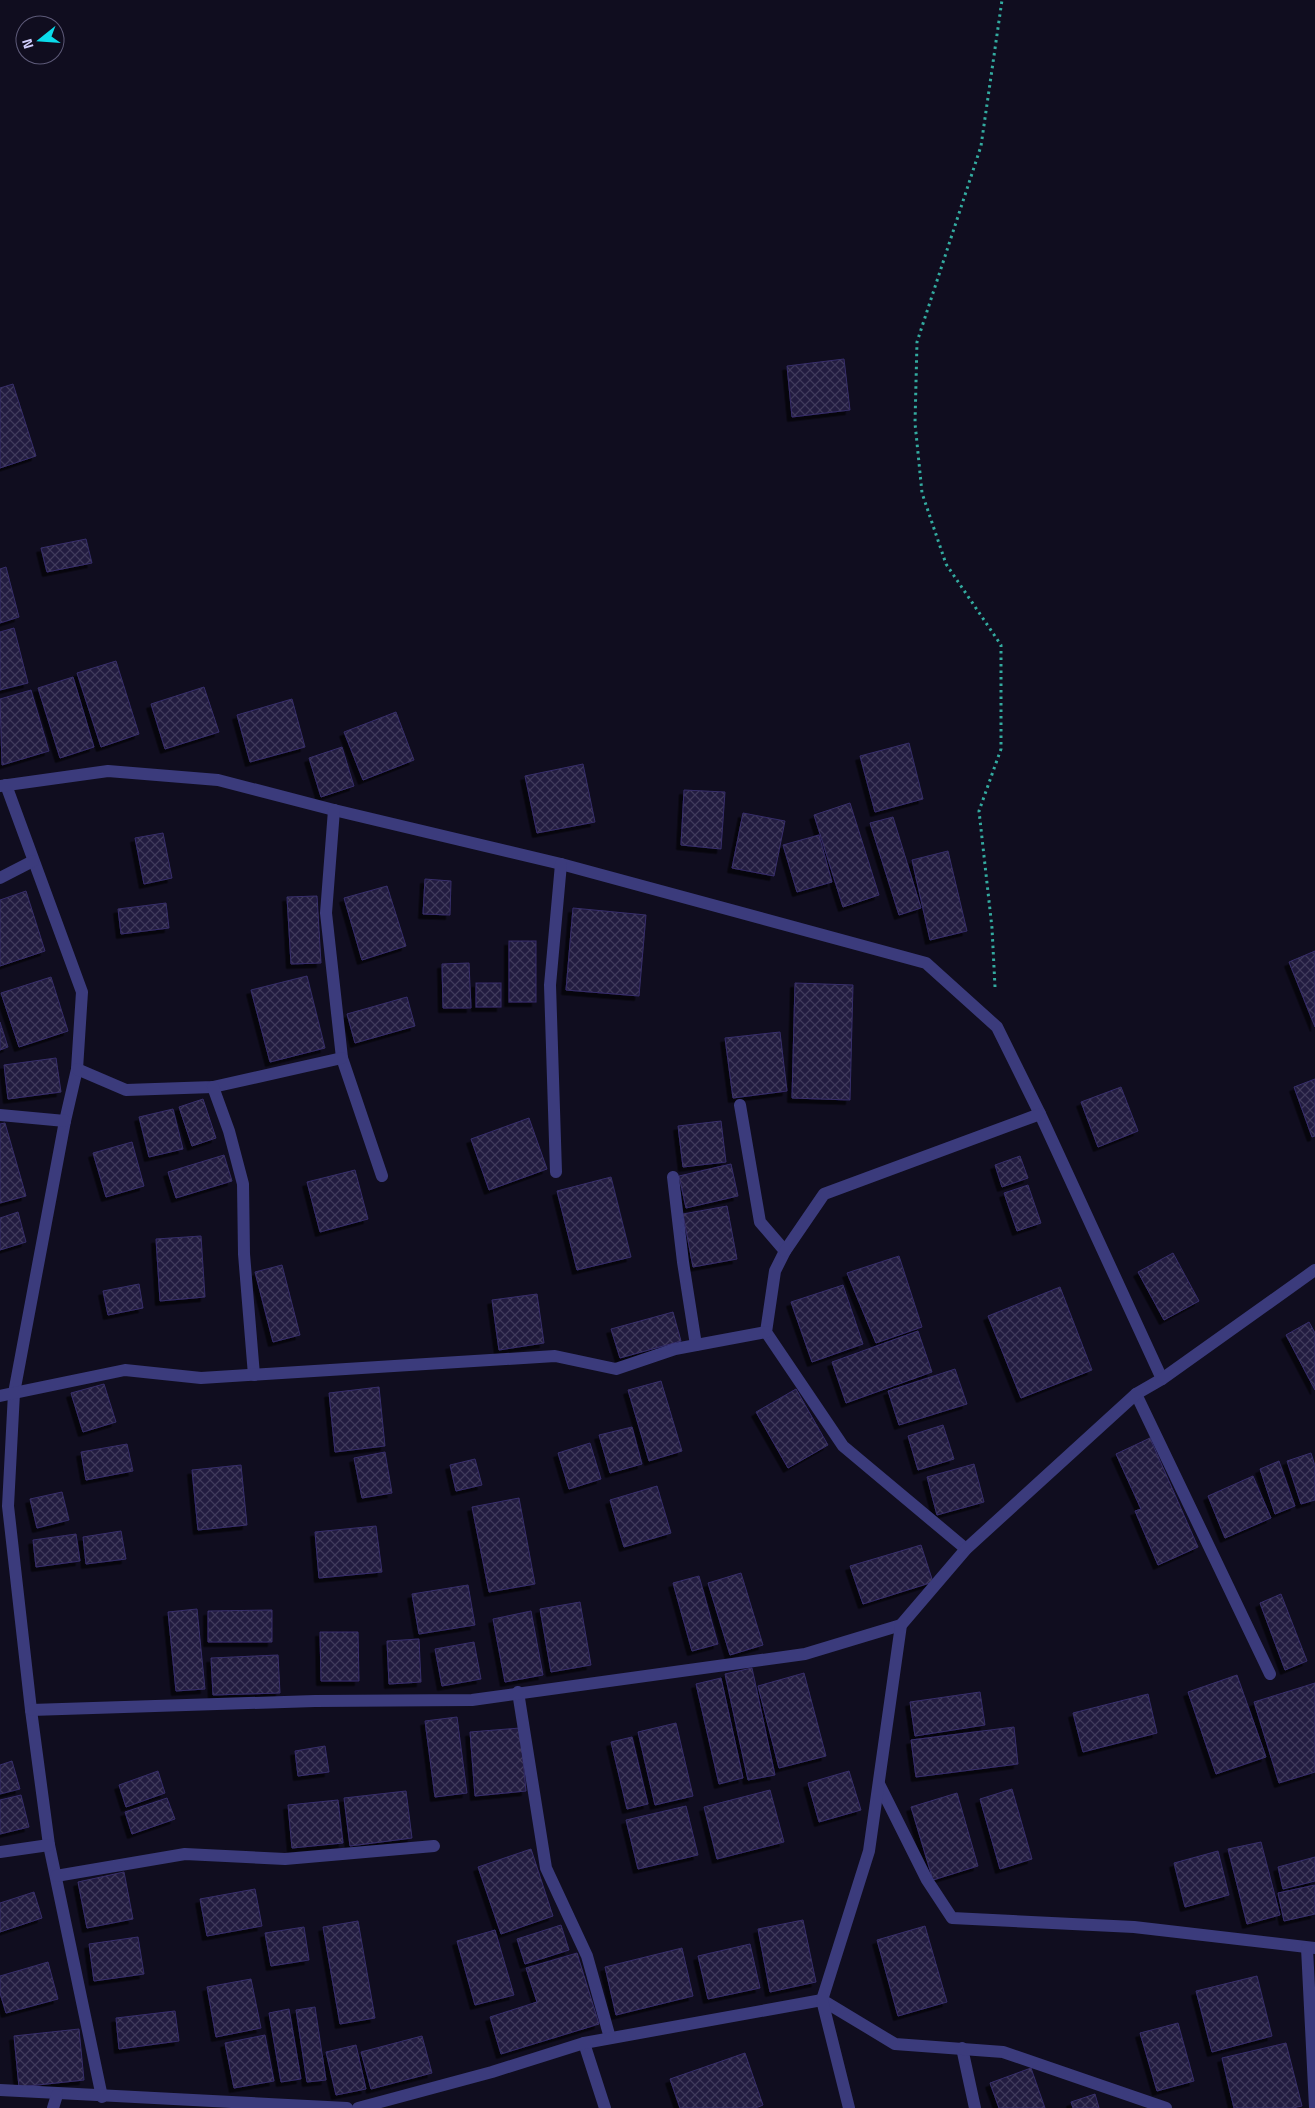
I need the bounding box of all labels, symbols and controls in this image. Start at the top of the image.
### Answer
north arrow [15,15,65,65]
text: N [16,36,39,52]

